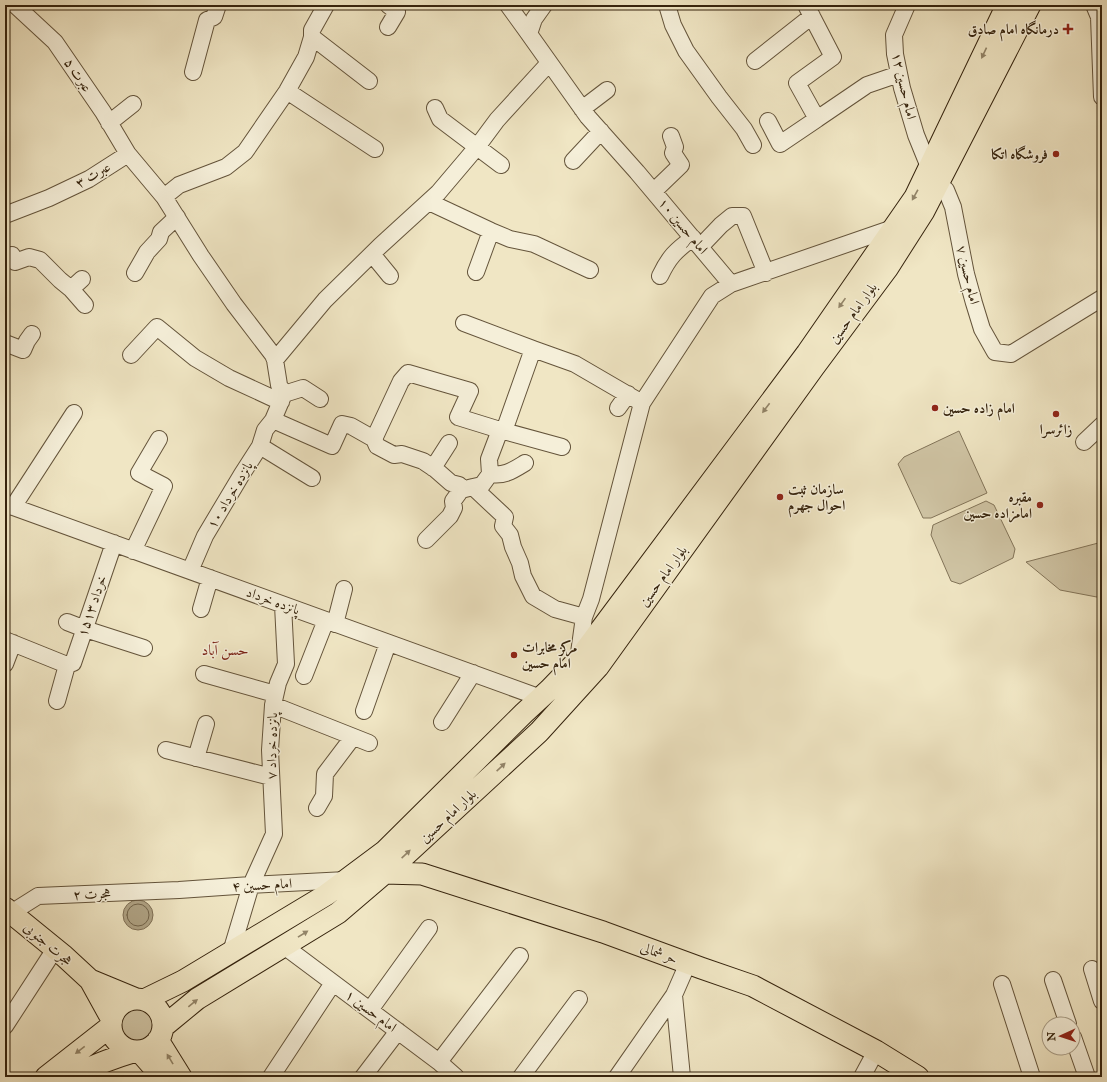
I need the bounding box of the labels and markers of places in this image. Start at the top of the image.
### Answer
place label: درمانگاه امام صادق [968,20,1059,42]
marker: درمانگاه امام صادق [1062,23,1074,35]
place label: فروشگاه اتکا [992,145,1048,164]
marker: فروشگاه اتکا [1051,149,1061,159]
place label: امام زاده حسین [943,400,1015,421]
marker: امام زاده حسین [930,403,940,413]
marker: زائرسرا [1051,409,1061,419]
place label: زائرسرا [1040,421,1073,439]
place label: سازمان ثبت احوال جهرم [788,481,845,518]
place label: مقبره امامزاده حسین [964,489,1032,523]
marker: سازمان ثبت احوال جهرم [775,492,785,502]
marker: مقبره امامزاده حسین [1035,500,1045,510]
place label: مرکز مخابرات امام حسین [522,639,577,676]
marker: مرکز مخابرات امام حسین [509,650,519,660]

